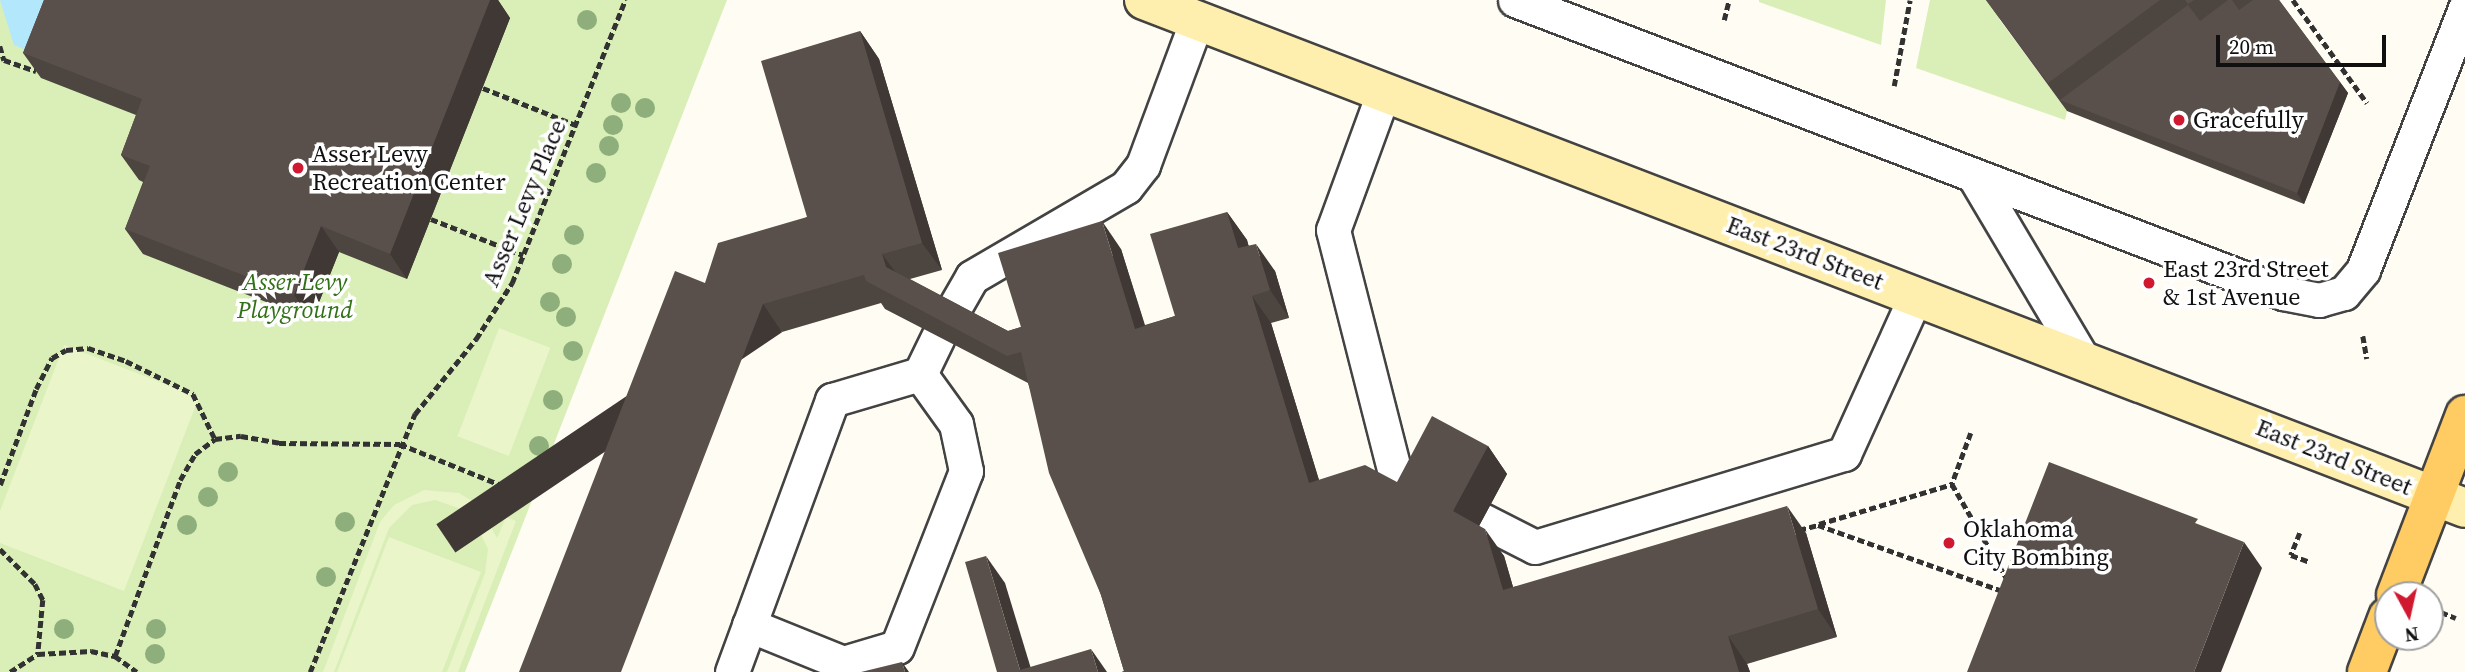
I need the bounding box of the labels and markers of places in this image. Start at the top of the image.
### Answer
place label: Gracefully [2193,106,2304,134]
marker: Gracefully [2171,112,2187,128]
place label: Asser Levy Recreation Center [312,140,506,196]
marker: Asser Levy Recreation Center [290,160,306,176]
place label: East 23rd Street & 1st Avenue [2163,255,2329,311]
marker: East 23rd Street & 1st Avenue [2141,275,2157,291]
place label: Oklahoma City Bombing [1963,515,2109,571]
marker: Oklahoma City Bombing [1941,535,1957,551]

